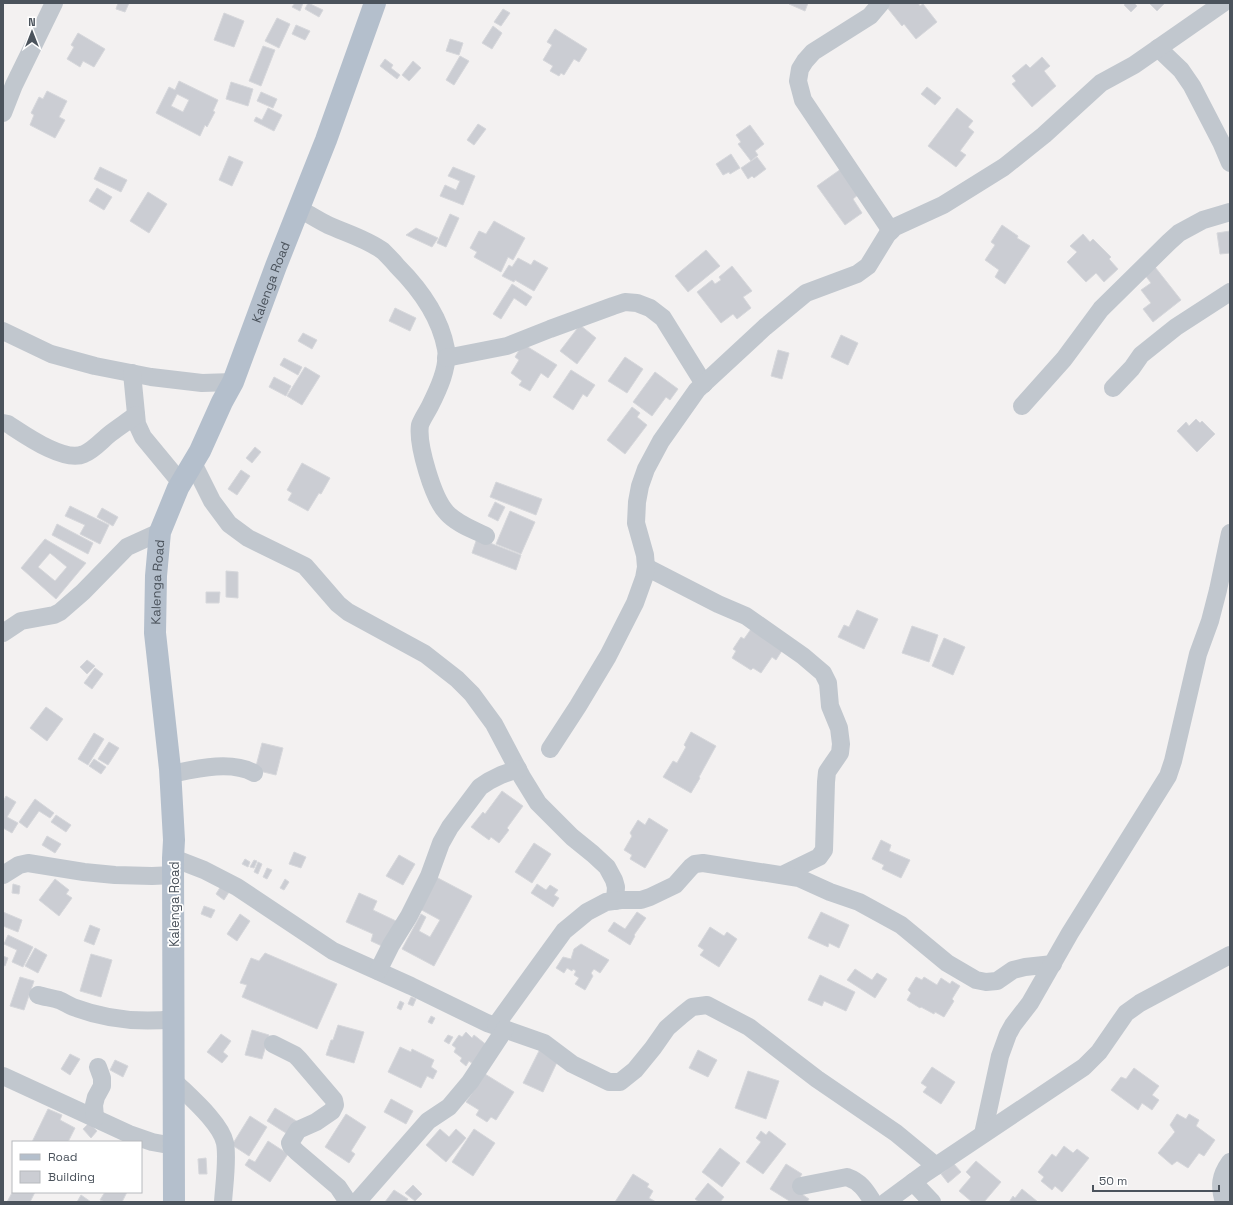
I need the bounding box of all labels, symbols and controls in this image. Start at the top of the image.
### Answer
north arrow [12,12,52,52]
text: N [28,15,36,29]
street label: Kalenga Road [247,239,293,325]
street label: Kalenga Road [147,539,168,625]
street label: Kalenga Road [166,861,183,947]
legend [12,1141,142,1193]
text: Road [48,1149,77,1165]
scale bar [1093,1167,1219,1193]
text: Building [48,1169,95,1185]
text: 50 m [1099,1173,1127,1189]

